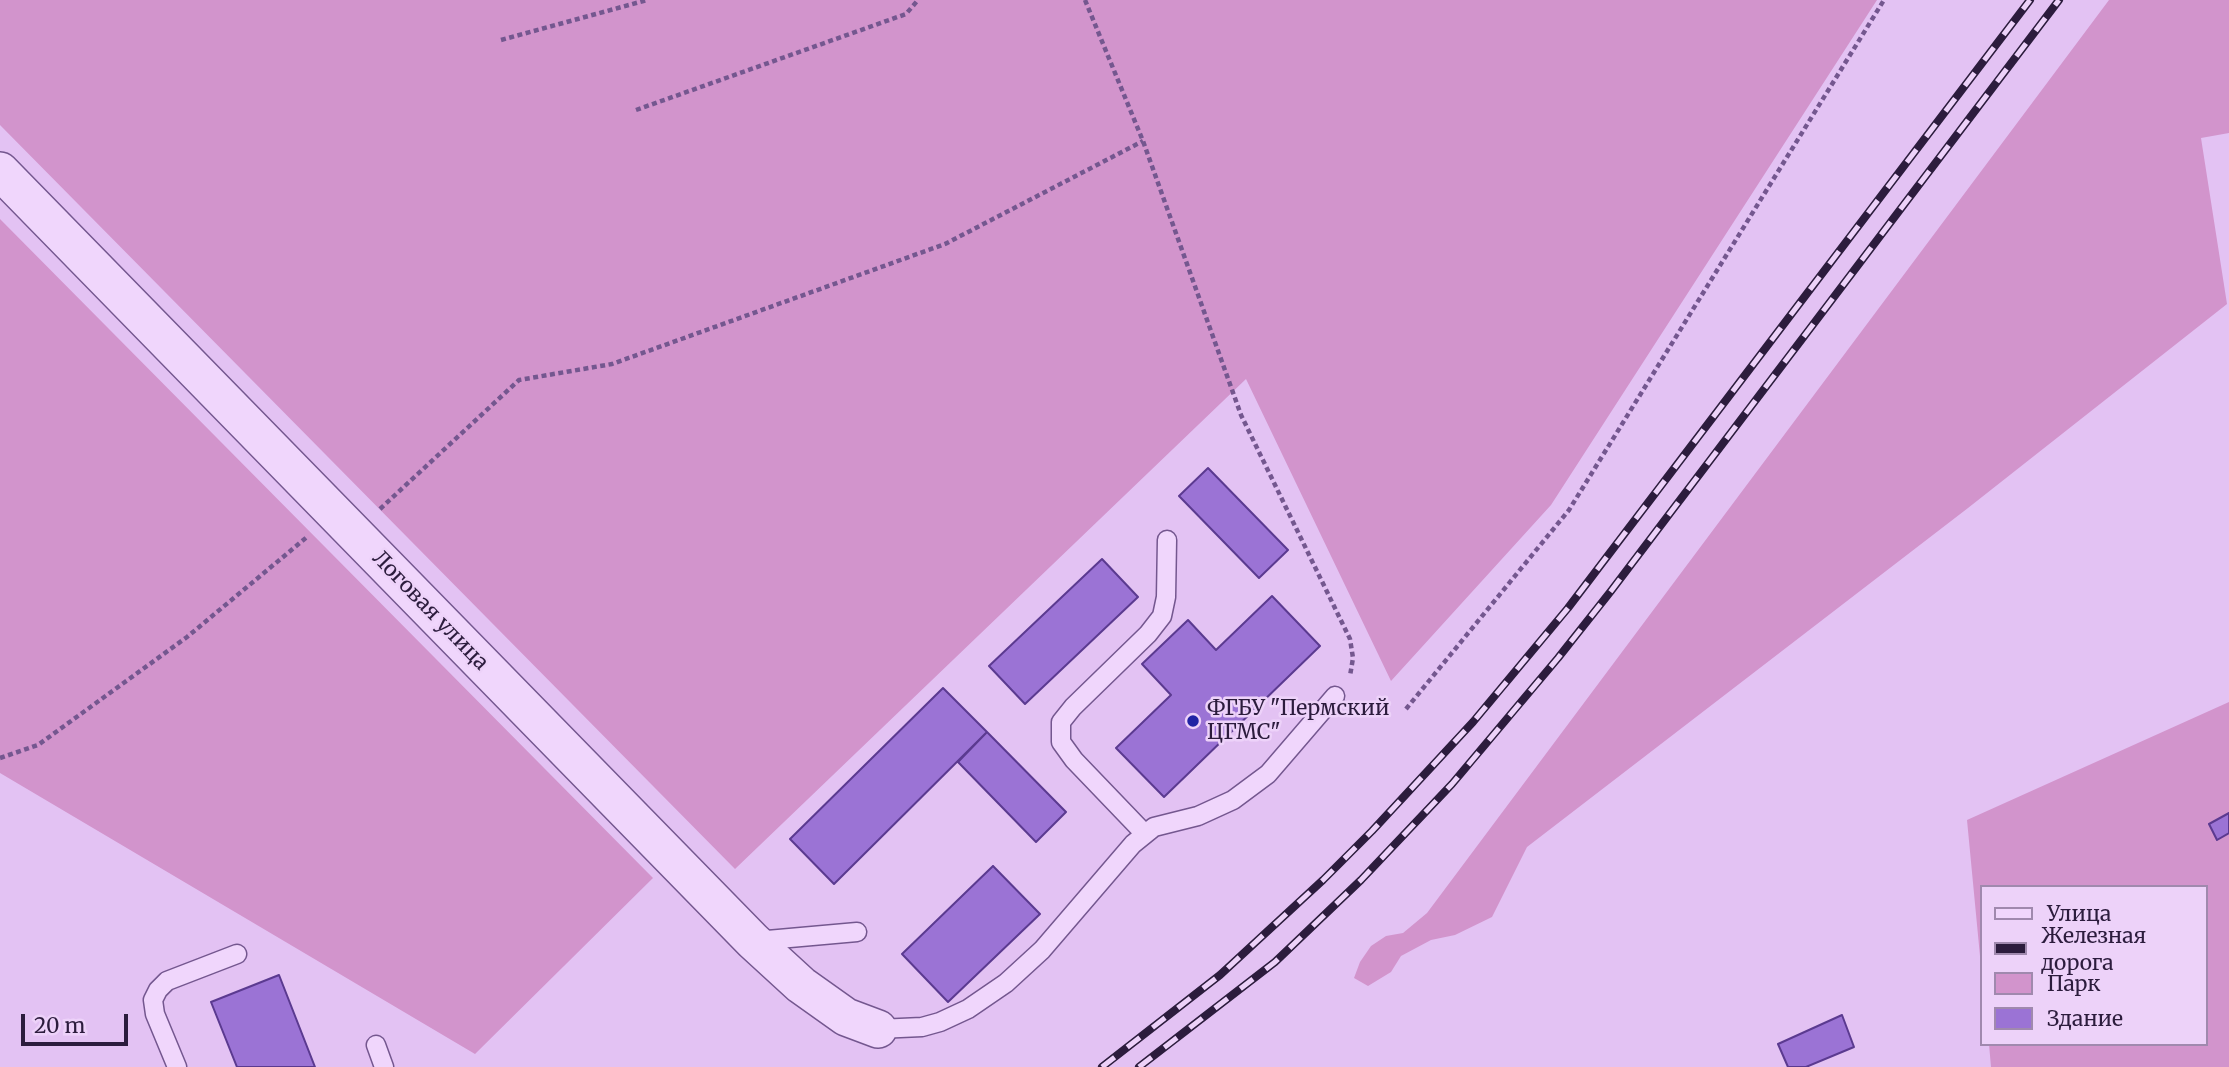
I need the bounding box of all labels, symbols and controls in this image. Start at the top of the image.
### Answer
street label: Логовая улица [367,546,493,676]
place label: ФГБУ "Пермский ЦГМС" [1207,696,1389,746]
marker: ФГБУ "Пермский ЦГМС" [1185,713,1201,729]
legend [1980,885,2208,1046]
text: Улица [2047,900,2111,927]
text: Железная дорога [2041,922,2146,976]
text: Парк [2047,970,2101,997]
scale bar [24,1000,131,1044]
text: Здание [2047,1005,2123,1032]
text: 20 m [34,1012,85,1039]

